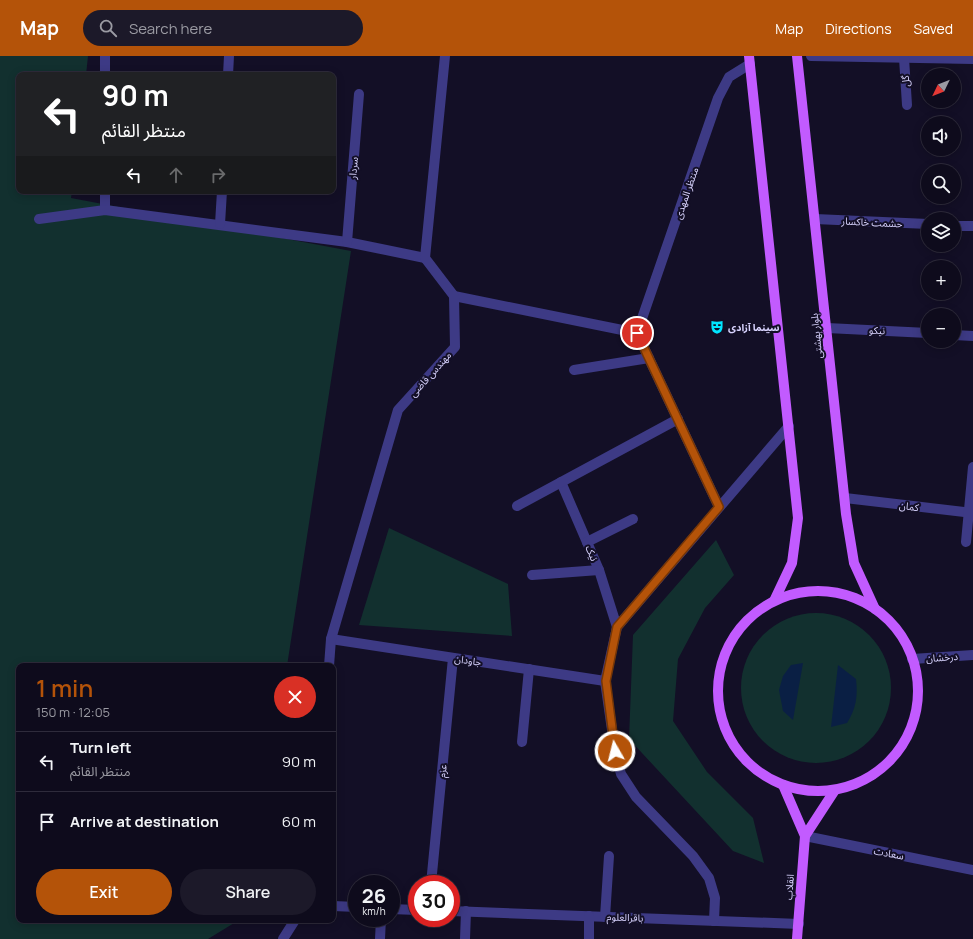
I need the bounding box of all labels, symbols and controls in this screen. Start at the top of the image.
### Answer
search box [83,10,363,46]
text: Map [20,15,59,41]
icon: search [97,17,119,39]
text: Search here [129,18,212,39]
text: Map [775,19,803,38]
text: Directions [825,19,892,38]
text: Saved [914,19,953,38]
north arrow [921,68,961,108]
map controls [921,68,961,348]
street label: گل [898,74,912,87]
text: 90 m [102,76,169,114]
icon: left [36,88,88,140]
button: sound [921,116,961,156]
text: منتظر القائم [102,118,186,142]
street label: سردار [345,156,361,181]
icon: left [123,164,145,186]
icon: ahead [165,164,187,186]
icon: right [207,164,229,186]
button: search [921,164,961,204]
street label: منتظر المهدی [671,165,701,221]
button: layers [921,212,961,252]
street label: حشمت خاکسار [840,213,903,231]
button: + [921,260,961,300]
button: − [921,308,961,348]
street label: بلوار بهشتی [807,312,825,360]
pin [620,316,654,350]
theatre icon: سینما آزادی [709,319,725,335]
place label: سینما آزادی [728,320,780,334]
icon: arrive [626,322,648,344]
street label: نیکو [869,323,886,337]
street label: مهندس قاضی [406,348,454,400]
street label: کمان [898,498,920,514]
street label: نیک [582,543,602,563]
street label: درخشان [925,649,959,665]
street label: جاودان [454,651,483,669]
text: 1 min [36,671,93,704]
button: close [274,676,316,718]
text: 150 m · 12:05 [36,703,110,721]
position arrow [594,730,636,772]
text: Turn left [70,737,132,758]
icon: left [36,751,58,773]
text: 90 m [282,751,316,772]
text: منتظر القائم [70,762,131,780]
street label: عزم [434,764,452,779]
icon: arrive [36,811,58,833]
text: Arrive at destination [70,811,219,832]
text: 60 m [282,811,316,832]
street label: سعادت [873,843,906,863]
button: Exit [36,869,172,915]
button: Share [180,869,316,915]
street label: انقلاب [781,874,797,900]
speed limit sign: 30 [408,875,460,927]
text: 26 [362,882,386,909]
text: km/h [362,904,386,918]
street label: باقرالعلوم [606,909,644,927]

